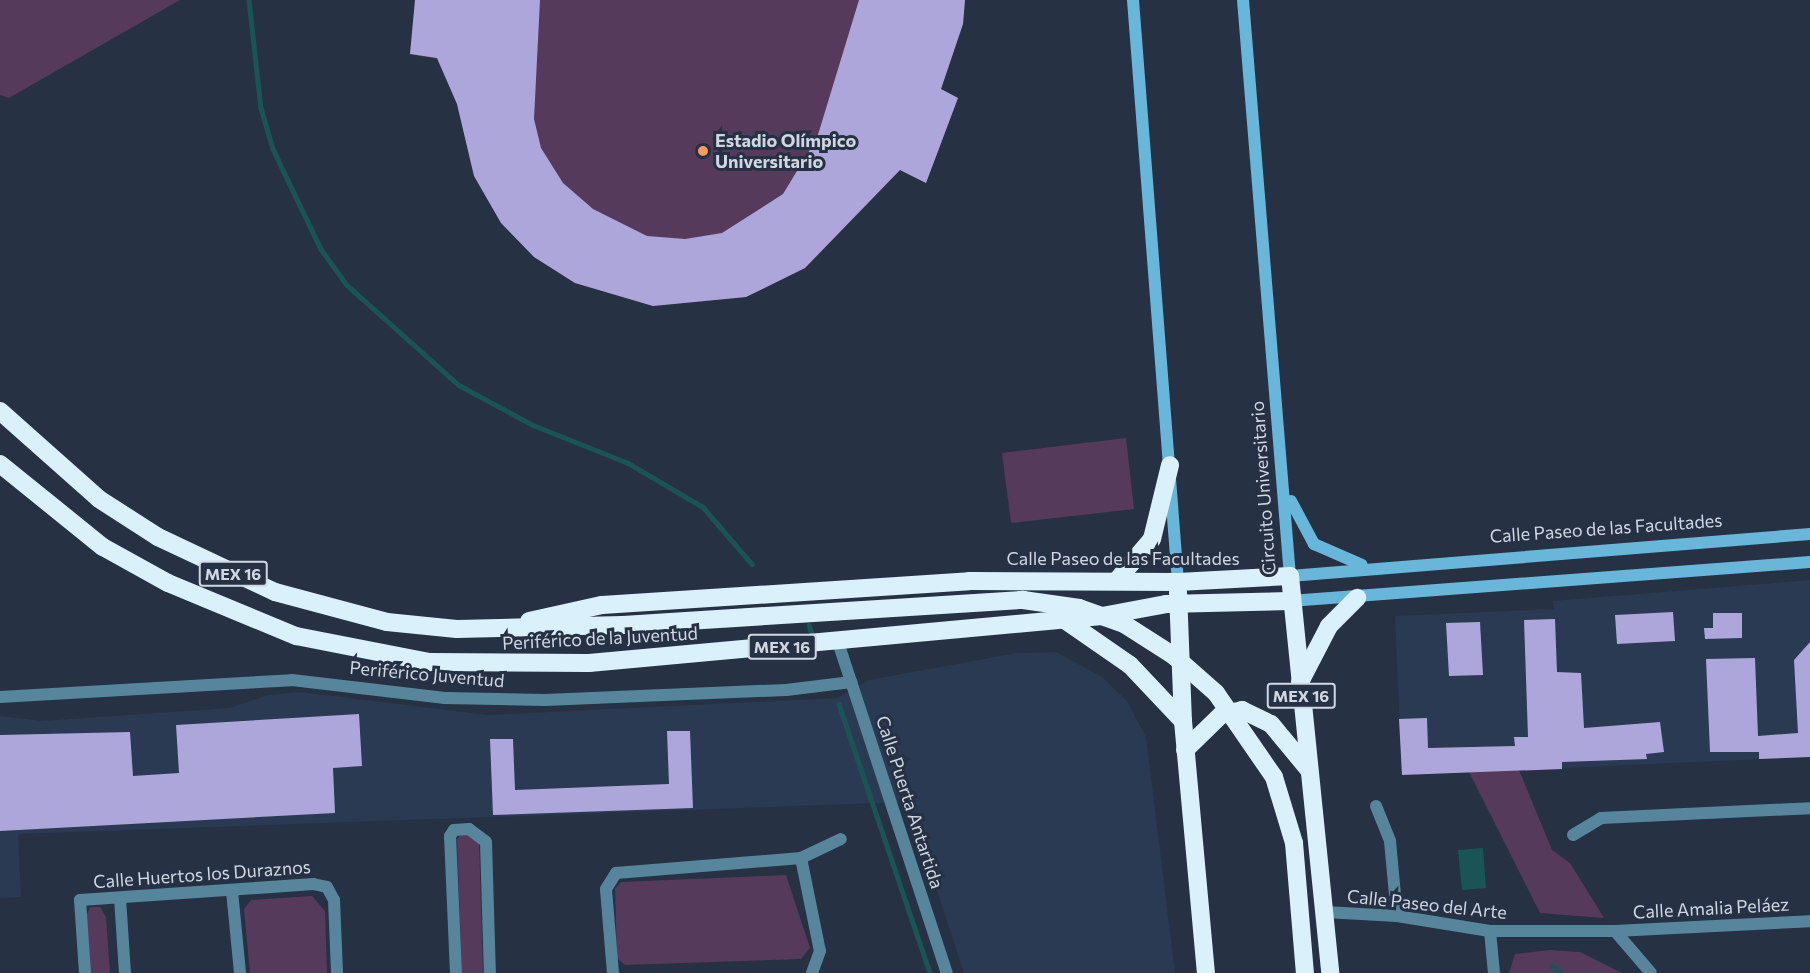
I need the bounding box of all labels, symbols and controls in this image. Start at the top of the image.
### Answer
place label: Estadio Olímpico Universitario [715,130,856,172]
marker: Estadio Olímpico Universitario [696,144,710,158]
street label: Circuito Universitario [1246,400,1280,576]
street label: Calle Paseo de las Facultades [1489,509,1723,547]
street label: Calle Paseo de las Facultades [1006,547,1240,569]
road number: MEX 16 [198,561,268,587]
street label: Periférico de la Juventud [502,622,698,654]
road number: MEX 16 [748,634,816,660]
street label: Periférico Juventud [349,656,505,692]
road number: MEX 16 [1266,683,1336,709]
street label: Calle Puerta Antartida [872,713,948,891]
street label: Calle Huertos los Duraznos [92,856,312,892]
street label: Calle Paseo del Arte [1346,885,1508,923]
street label: Calle Amalia Peláez [1632,893,1790,923]

